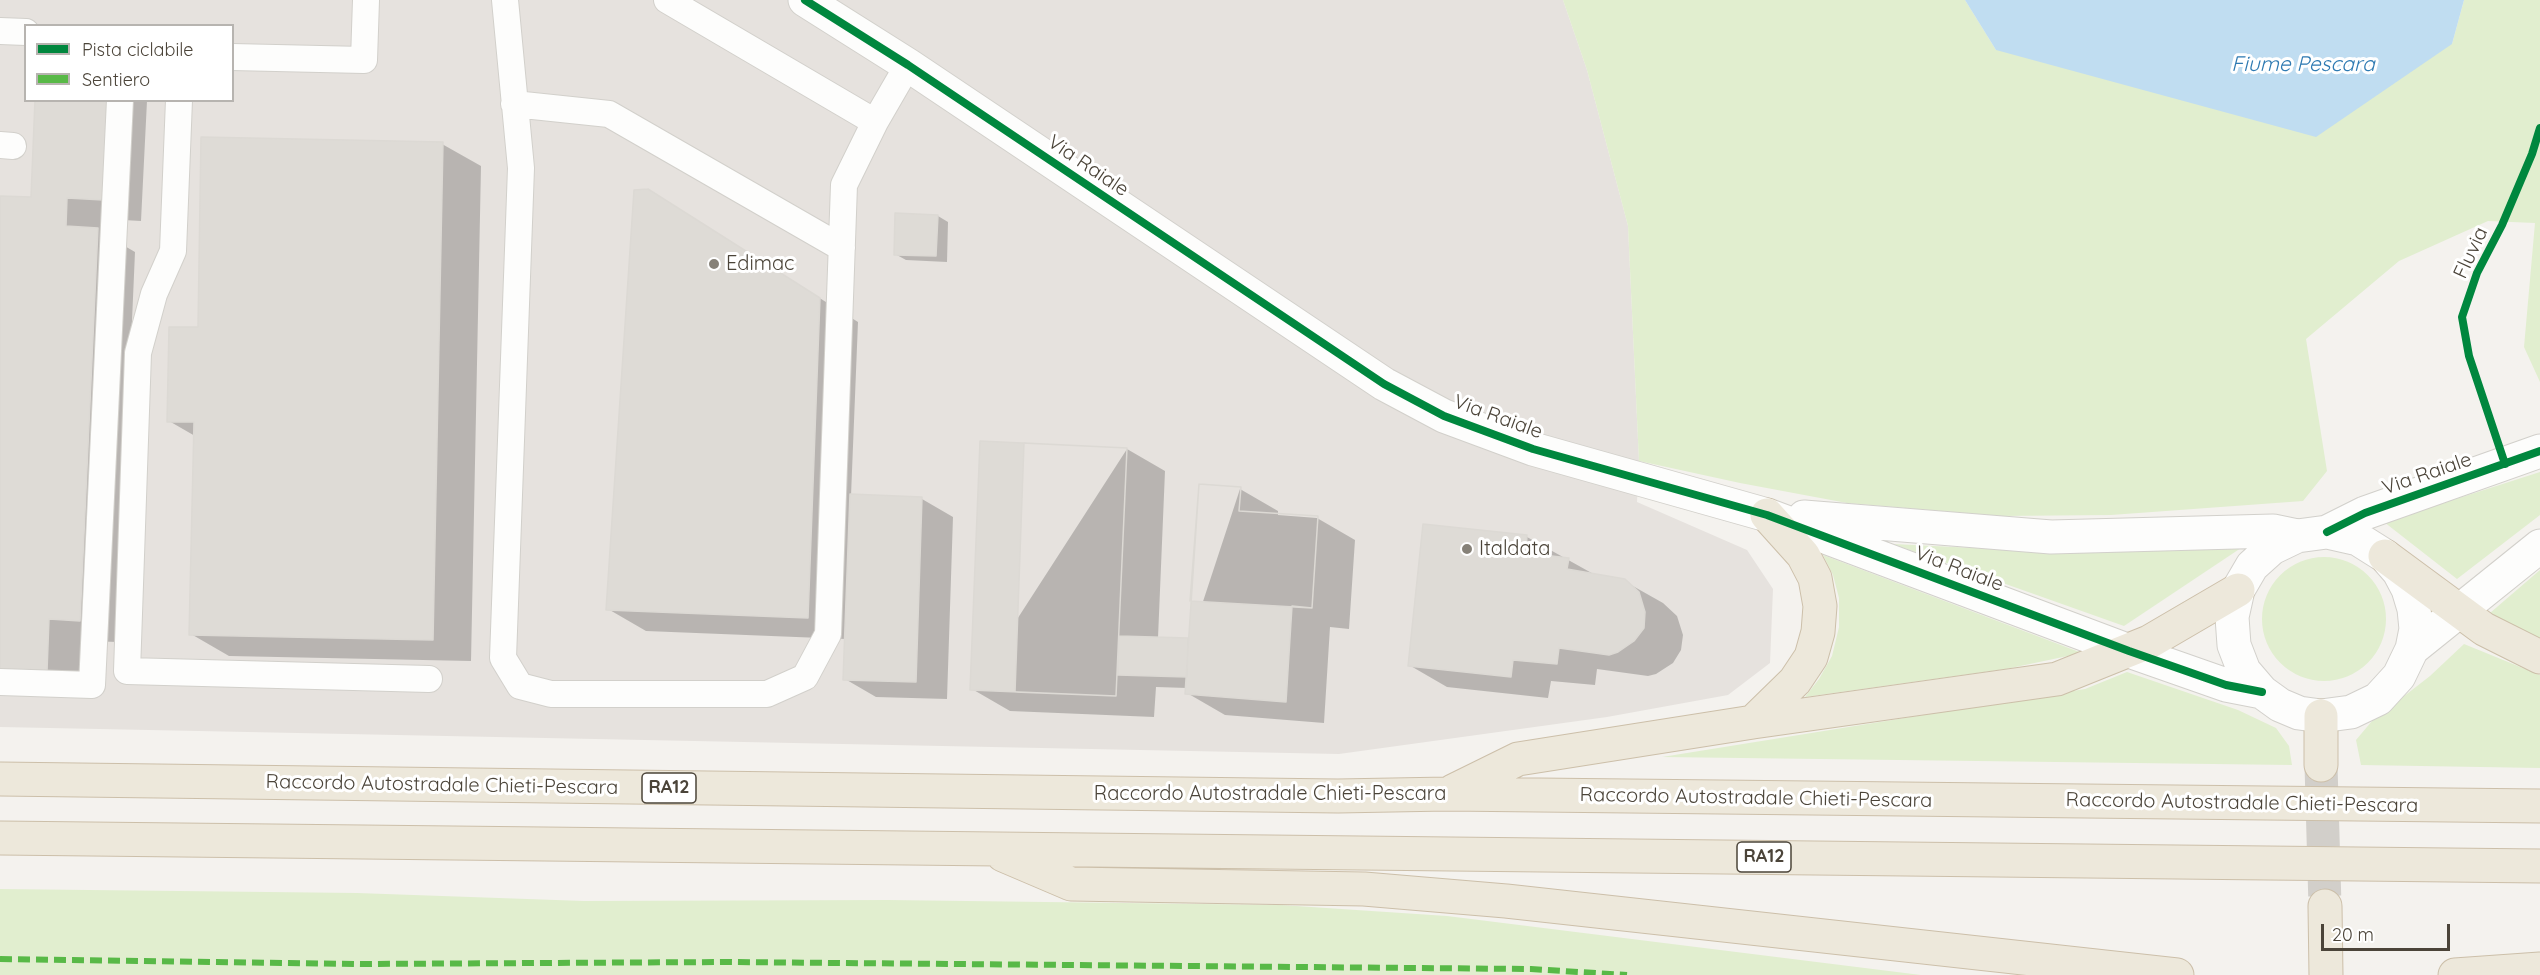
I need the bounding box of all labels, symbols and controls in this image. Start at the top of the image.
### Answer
legend [24,24,234,102]
text: Pista ciclabile [82,38,193,61]
water label: Fiume Pescara [2231,52,2375,78]
text: Sentiero [82,68,150,91]
street label: Via Raiale [1043,130,1133,202]
street label: Fluvia [2449,223,2493,283]
place label: Edimac [726,252,794,276]
marker: Edimac [707,257,721,271]
street label: Via Raiale [1450,390,1546,444]
street label: Via Raiale [2379,448,2475,500]
place label: Italdata [1479,537,1550,561]
street label: Via Raiale [1911,541,2007,597]
marker: Italdata [1460,542,1474,556]
street label: Raccordo Autostradale Chieti-Pescara [265,770,619,800]
road number: RA12 [642,773,696,803]
street label: Raccordo Autostradale Chieti-Pescara [1094,782,1446,806]
street label: Raccordo Autostradale Chieti-Pescara [1579,783,1933,813]
street label: Raccordo Autostradale Chieti-Pescara [2065,788,2419,818]
road number: RA12 [1737,842,1791,872]
scale bar [2324,912,2453,950]
text: 20 m [2332,923,2374,946]

